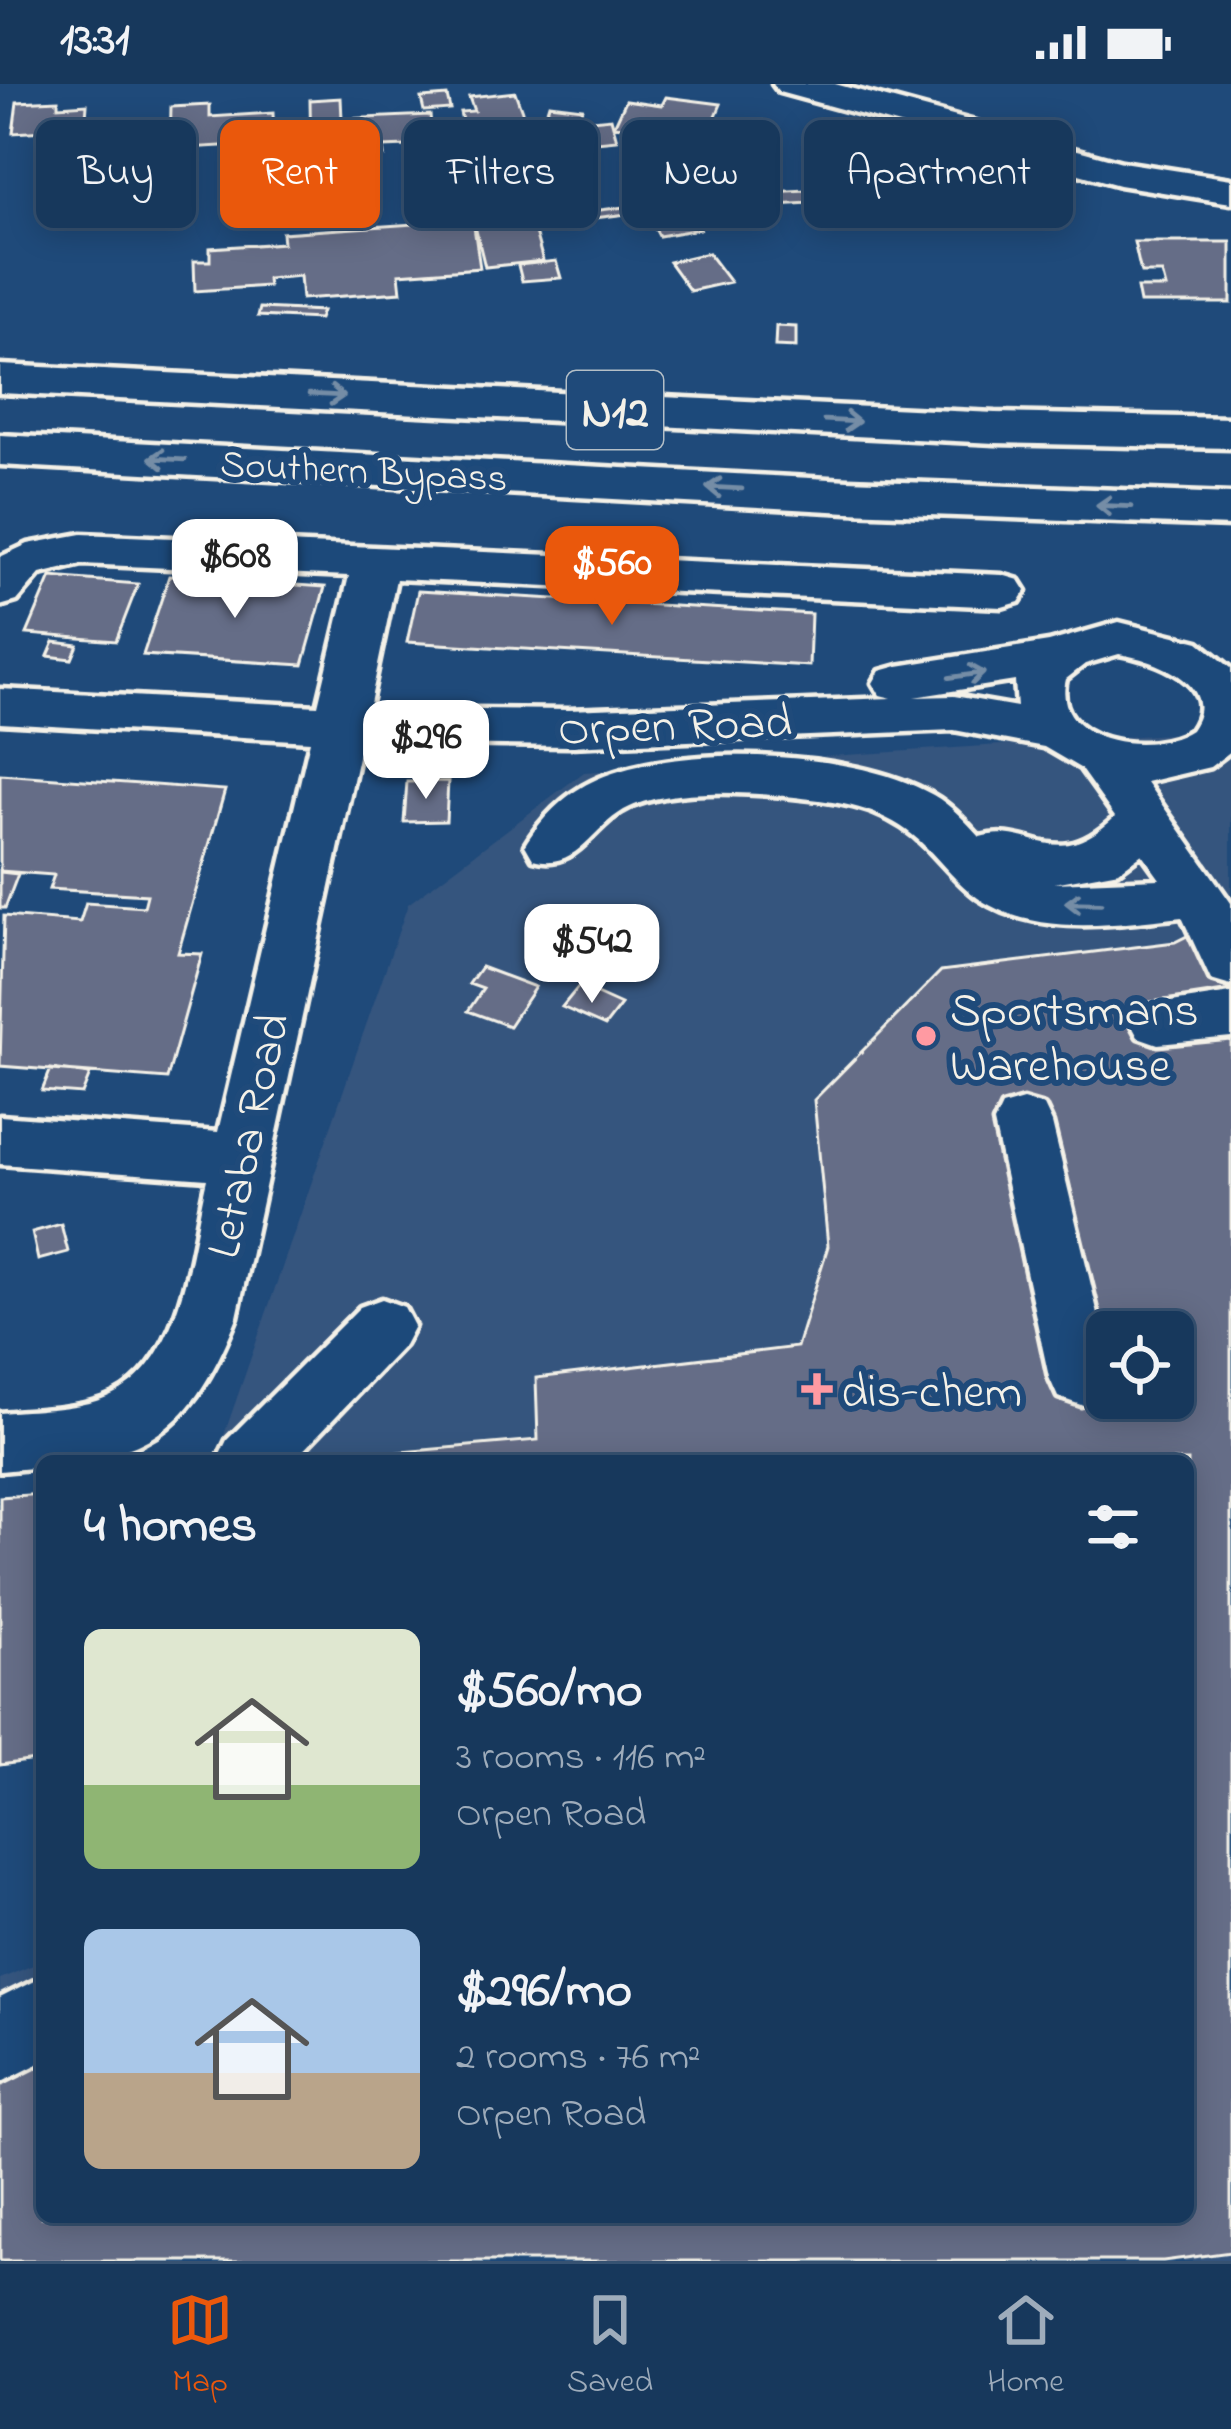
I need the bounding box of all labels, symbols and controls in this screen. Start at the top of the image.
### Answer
text: 13:31 [60,9,130,75]
chip: Buy [36,120,196,228]
chip: Rent [220,120,380,228]
chip: Filters [404,120,598,228]
chip: New [622,120,780,228]
chip: Apartment [804,120,1073,228]
road number: N12 [567,371,663,449]
one-way arrow [307,384,346,407]
one-way arrow [822,410,861,433]
street label: Southern Bypass [219,438,509,509]
one-way arrow [148,447,187,470]
one-way arrow [706,477,745,500]
one-way arrow [1095,495,1134,518]
pin: $608 [164,519,306,621]
pin: $560 [541,526,683,628]
text: $608 [199,529,271,586]
text: $560 [572,536,652,593]
one-way arrow [947,663,986,686]
street label: Orpen Road [557,689,793,767]
pin: $296 [355,700,497,802]
text: $296 [390,710,462,767]
one-way arrow [1064,892,1103,914]
pin: $542 [521,904,663,1006]
text: $542 [551,914,633,971]
place label: Sportsmans Warehouse [950,978,1199,1103]
street label: Letaba Road [191,1007,311,1265]
marker: Sportsmans Warehouse [913,1023,939,1049]
map controls [1086,1311,1194,1419]
button: locate [1086,1311,1194,1419]
place label: dis-chem [841,1359,1022,1429]
marker: dis-chem [804,1376,830,1402]
text: 4 homes [84,1490,257,1565]
icon: filters [1080,1494,1146,1560]
text: $560/mo [456,1655,642,1730]
icon: home [180,1677,324,1821]
text: 3 rooms · 116 m² [456,1730,706,1787]
text: Orpen Road [456,1787,646,1844]
text: $296/mo [456,1955,632,2030]
icon: home [180,1977,324,2121]
text: 2 rooms · 76 m² [456,2030,701,2087]
text: Orpen Road [456,2087,646,2144]
tab: Map [167,2287,233,2407]
tab: Saved [567,2287,653,2407]
tab: Home [987,2287,1064,2407]

